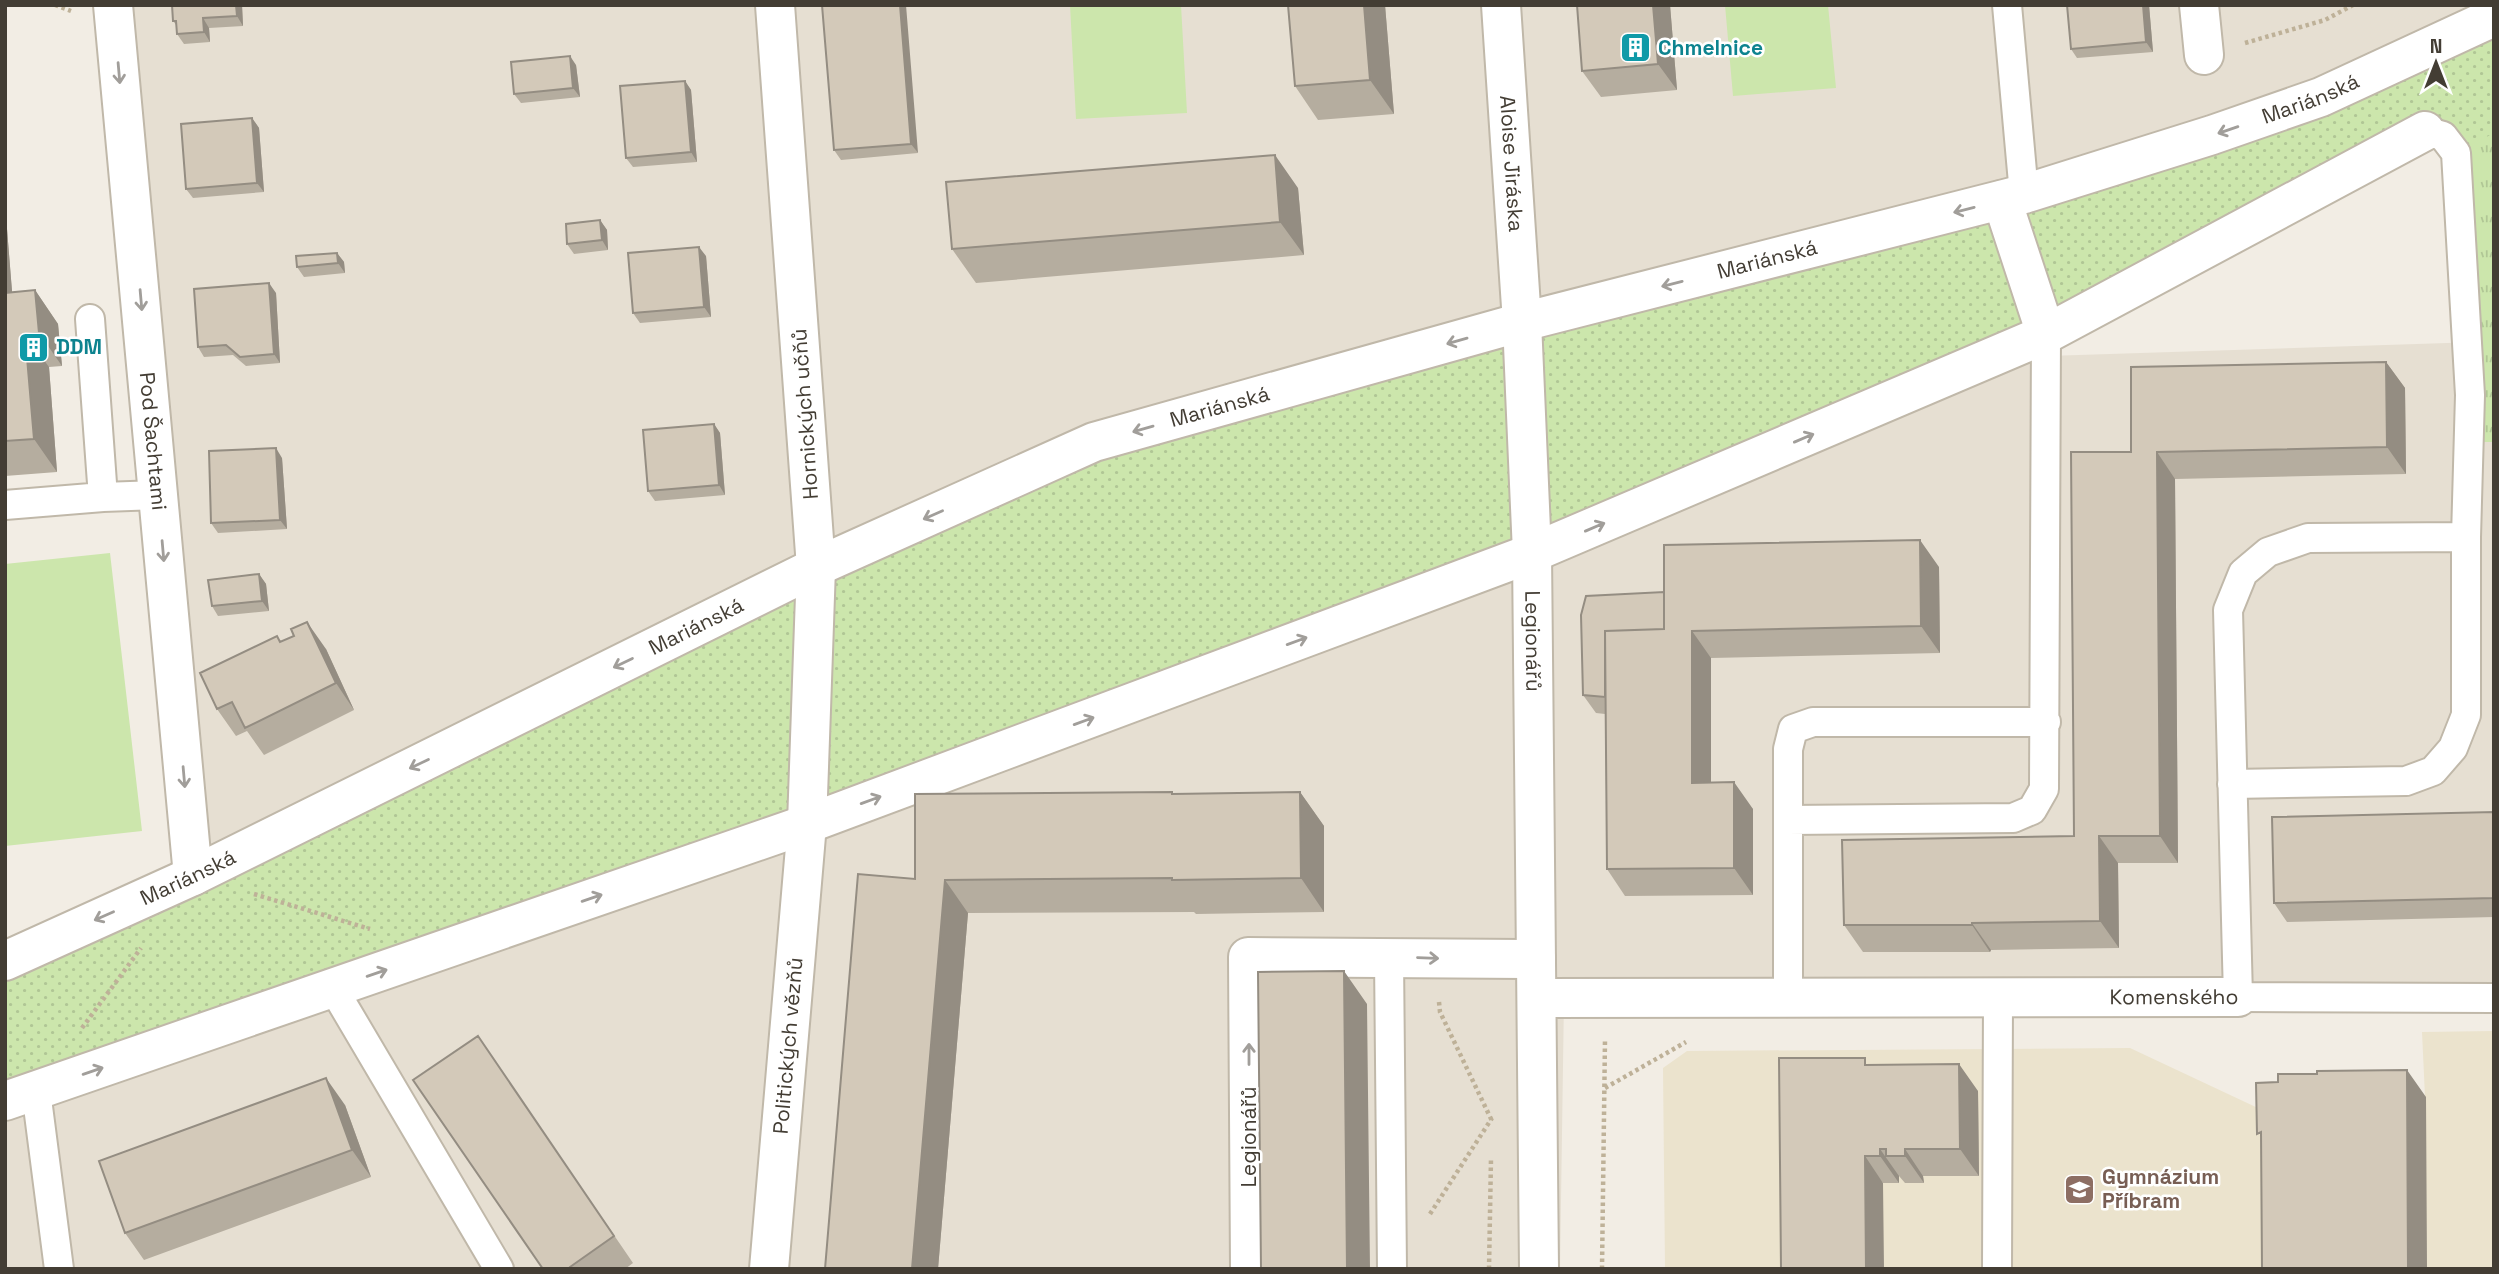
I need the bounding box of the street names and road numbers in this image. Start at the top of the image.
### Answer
street label: Mariánská [2258,67,2363,130]
street label: Aloise Jiráska [1494,94,1530,233]
street label: Mariánská [1714,233,1820,285]
street label: Hornických učňů [785,328,824,500]
street label: Pod Šachtami [134,371,173,512]
street label: Mariánská [1166,379,1272,433]
street label: Legionářů [1519,590,1547,692]
street label: Mariánská [644,591,748,661]
street label: Mariánská [136,843,240,911]
street label: Politických vězňů [767,956,809,1135]
street label: Komenského [2110,983,2238,1010]
street label: Legionářů [1235,1086,1262,1188]

